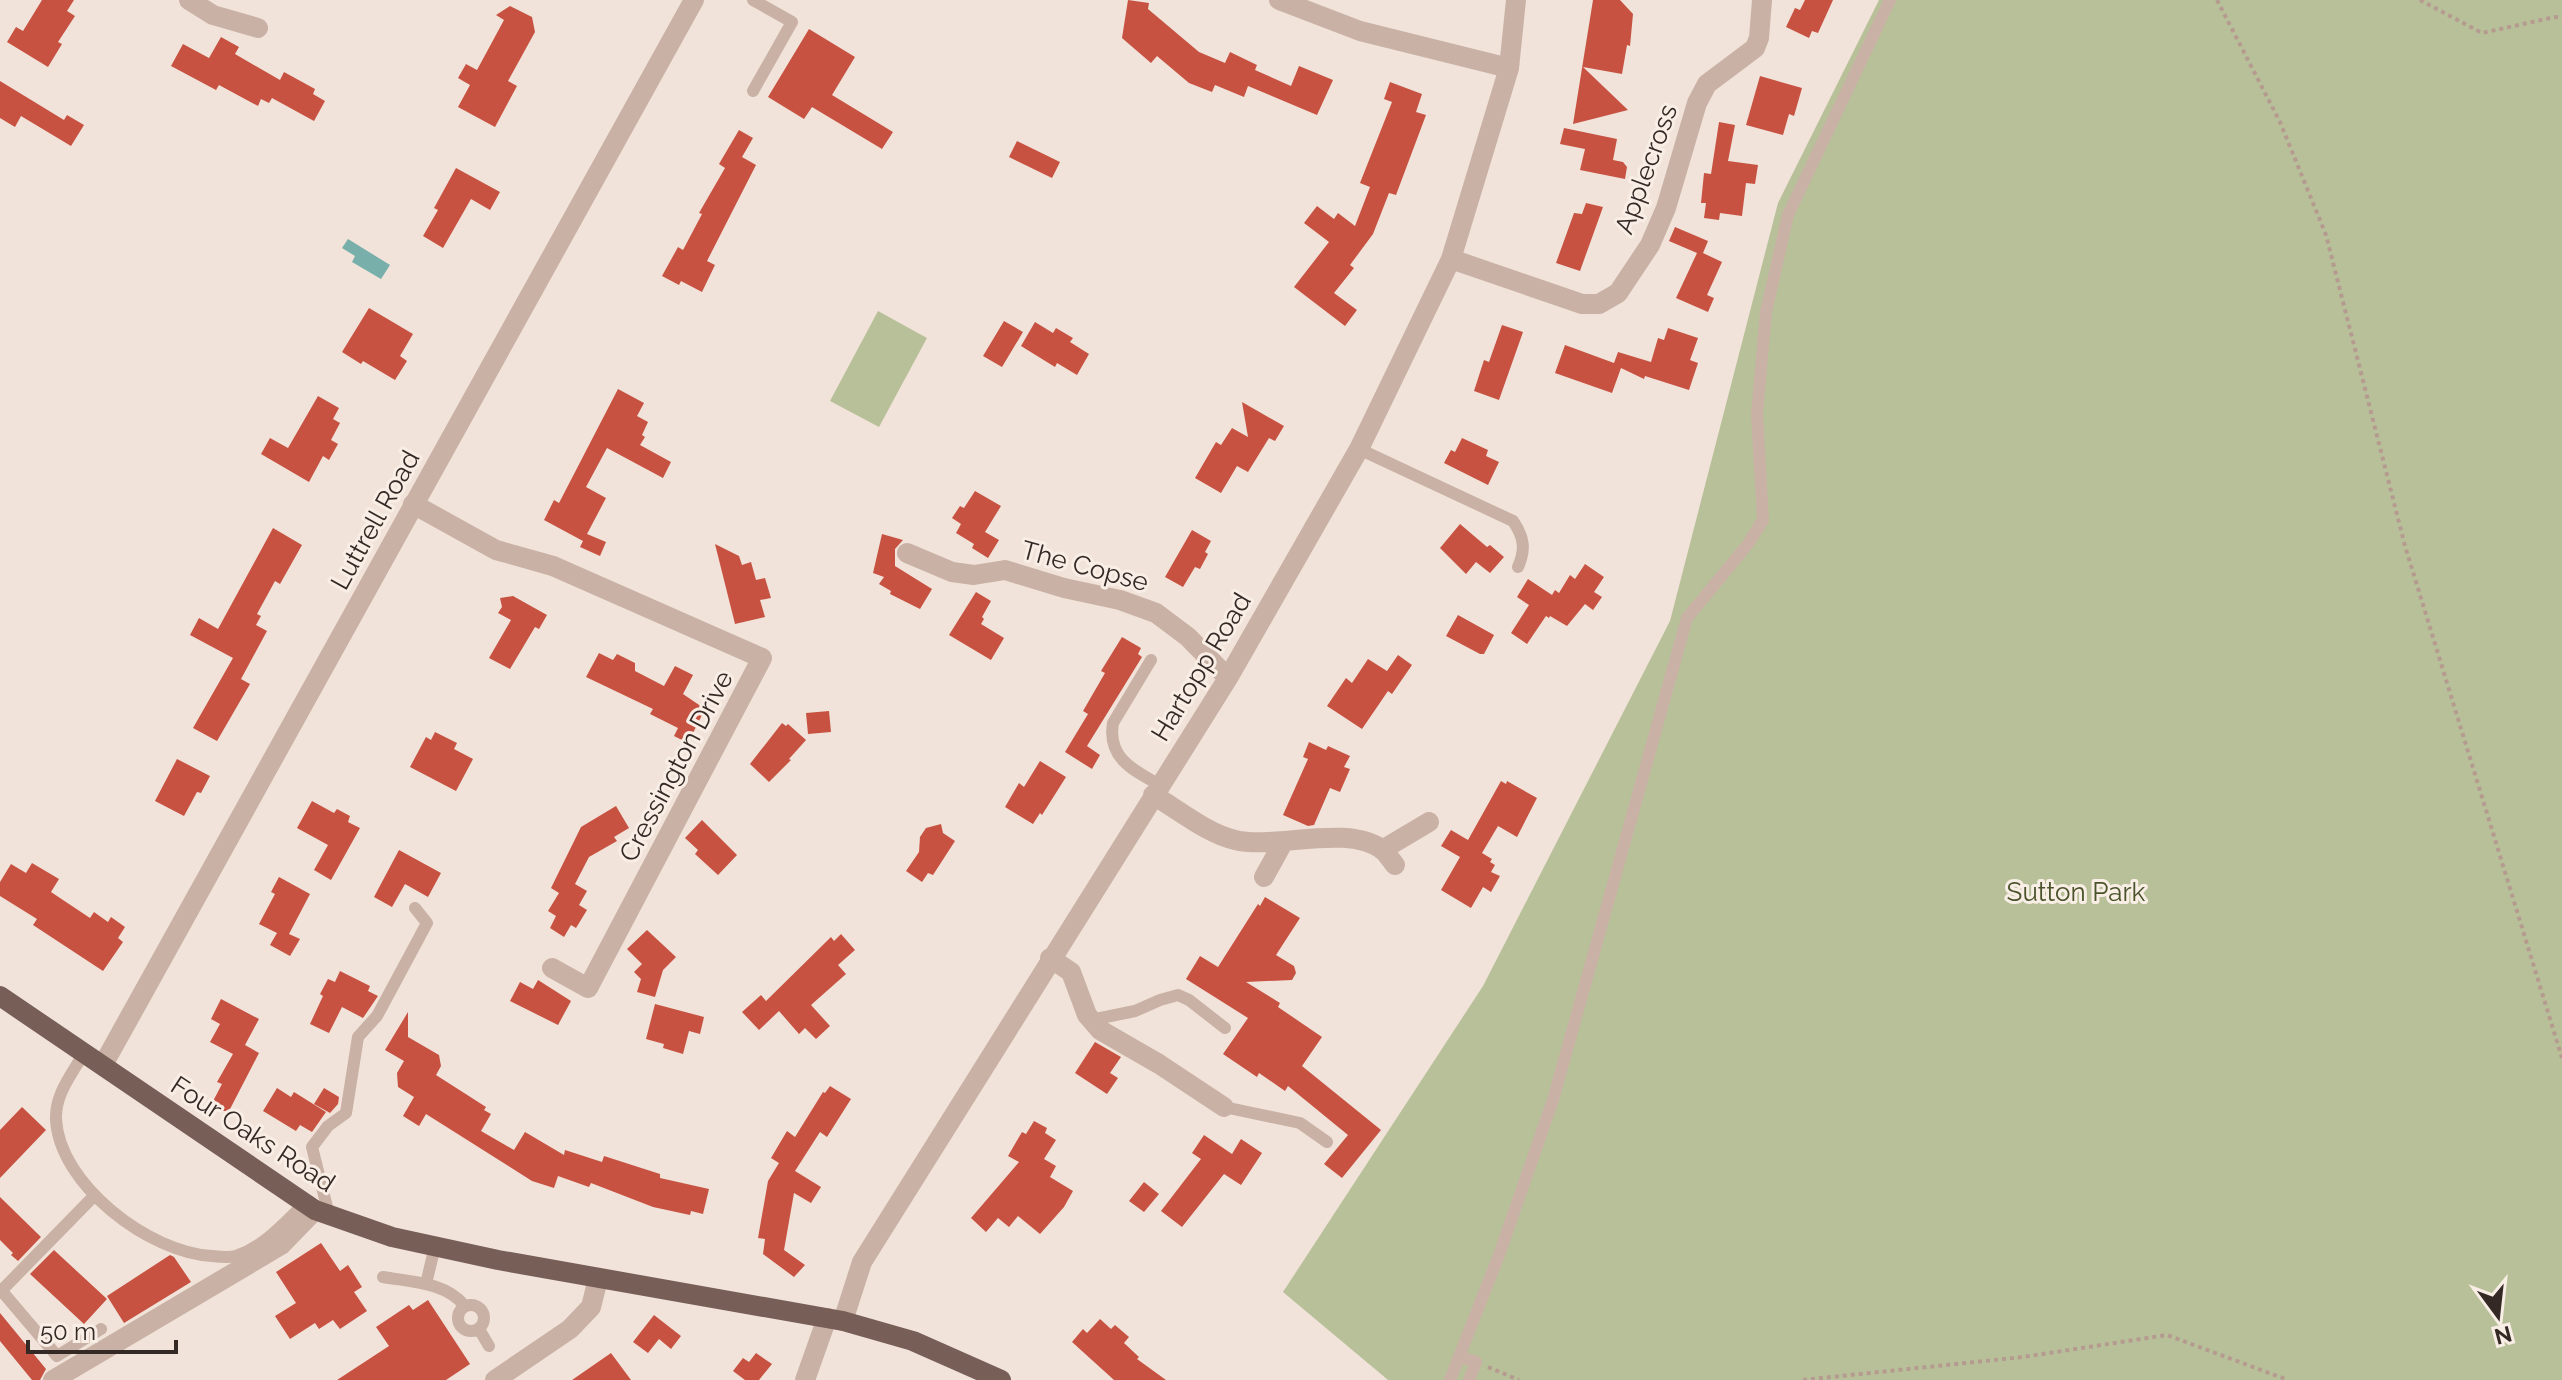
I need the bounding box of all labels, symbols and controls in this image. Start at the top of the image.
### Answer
street label: Applecross [1609,100,1683,238]
street label: Luttrell Road [324,445,426,595]
street label: The Copse [1018,535,1152,597]
street label: Hartopp Road [1145,588,1257,746]
street label: Cressington Drive [613,666,739,866]
park label: Sutton Park [2007,877,2146,907]
street label: Four Oaks Road [165,1070,341,1198]
north arrow [2458,1276,2538,1356]
scale bar [28,1304,176,1354]
text: 50 m [40,1317,96,1346]
text: N [2492,1321,2515,1350]

